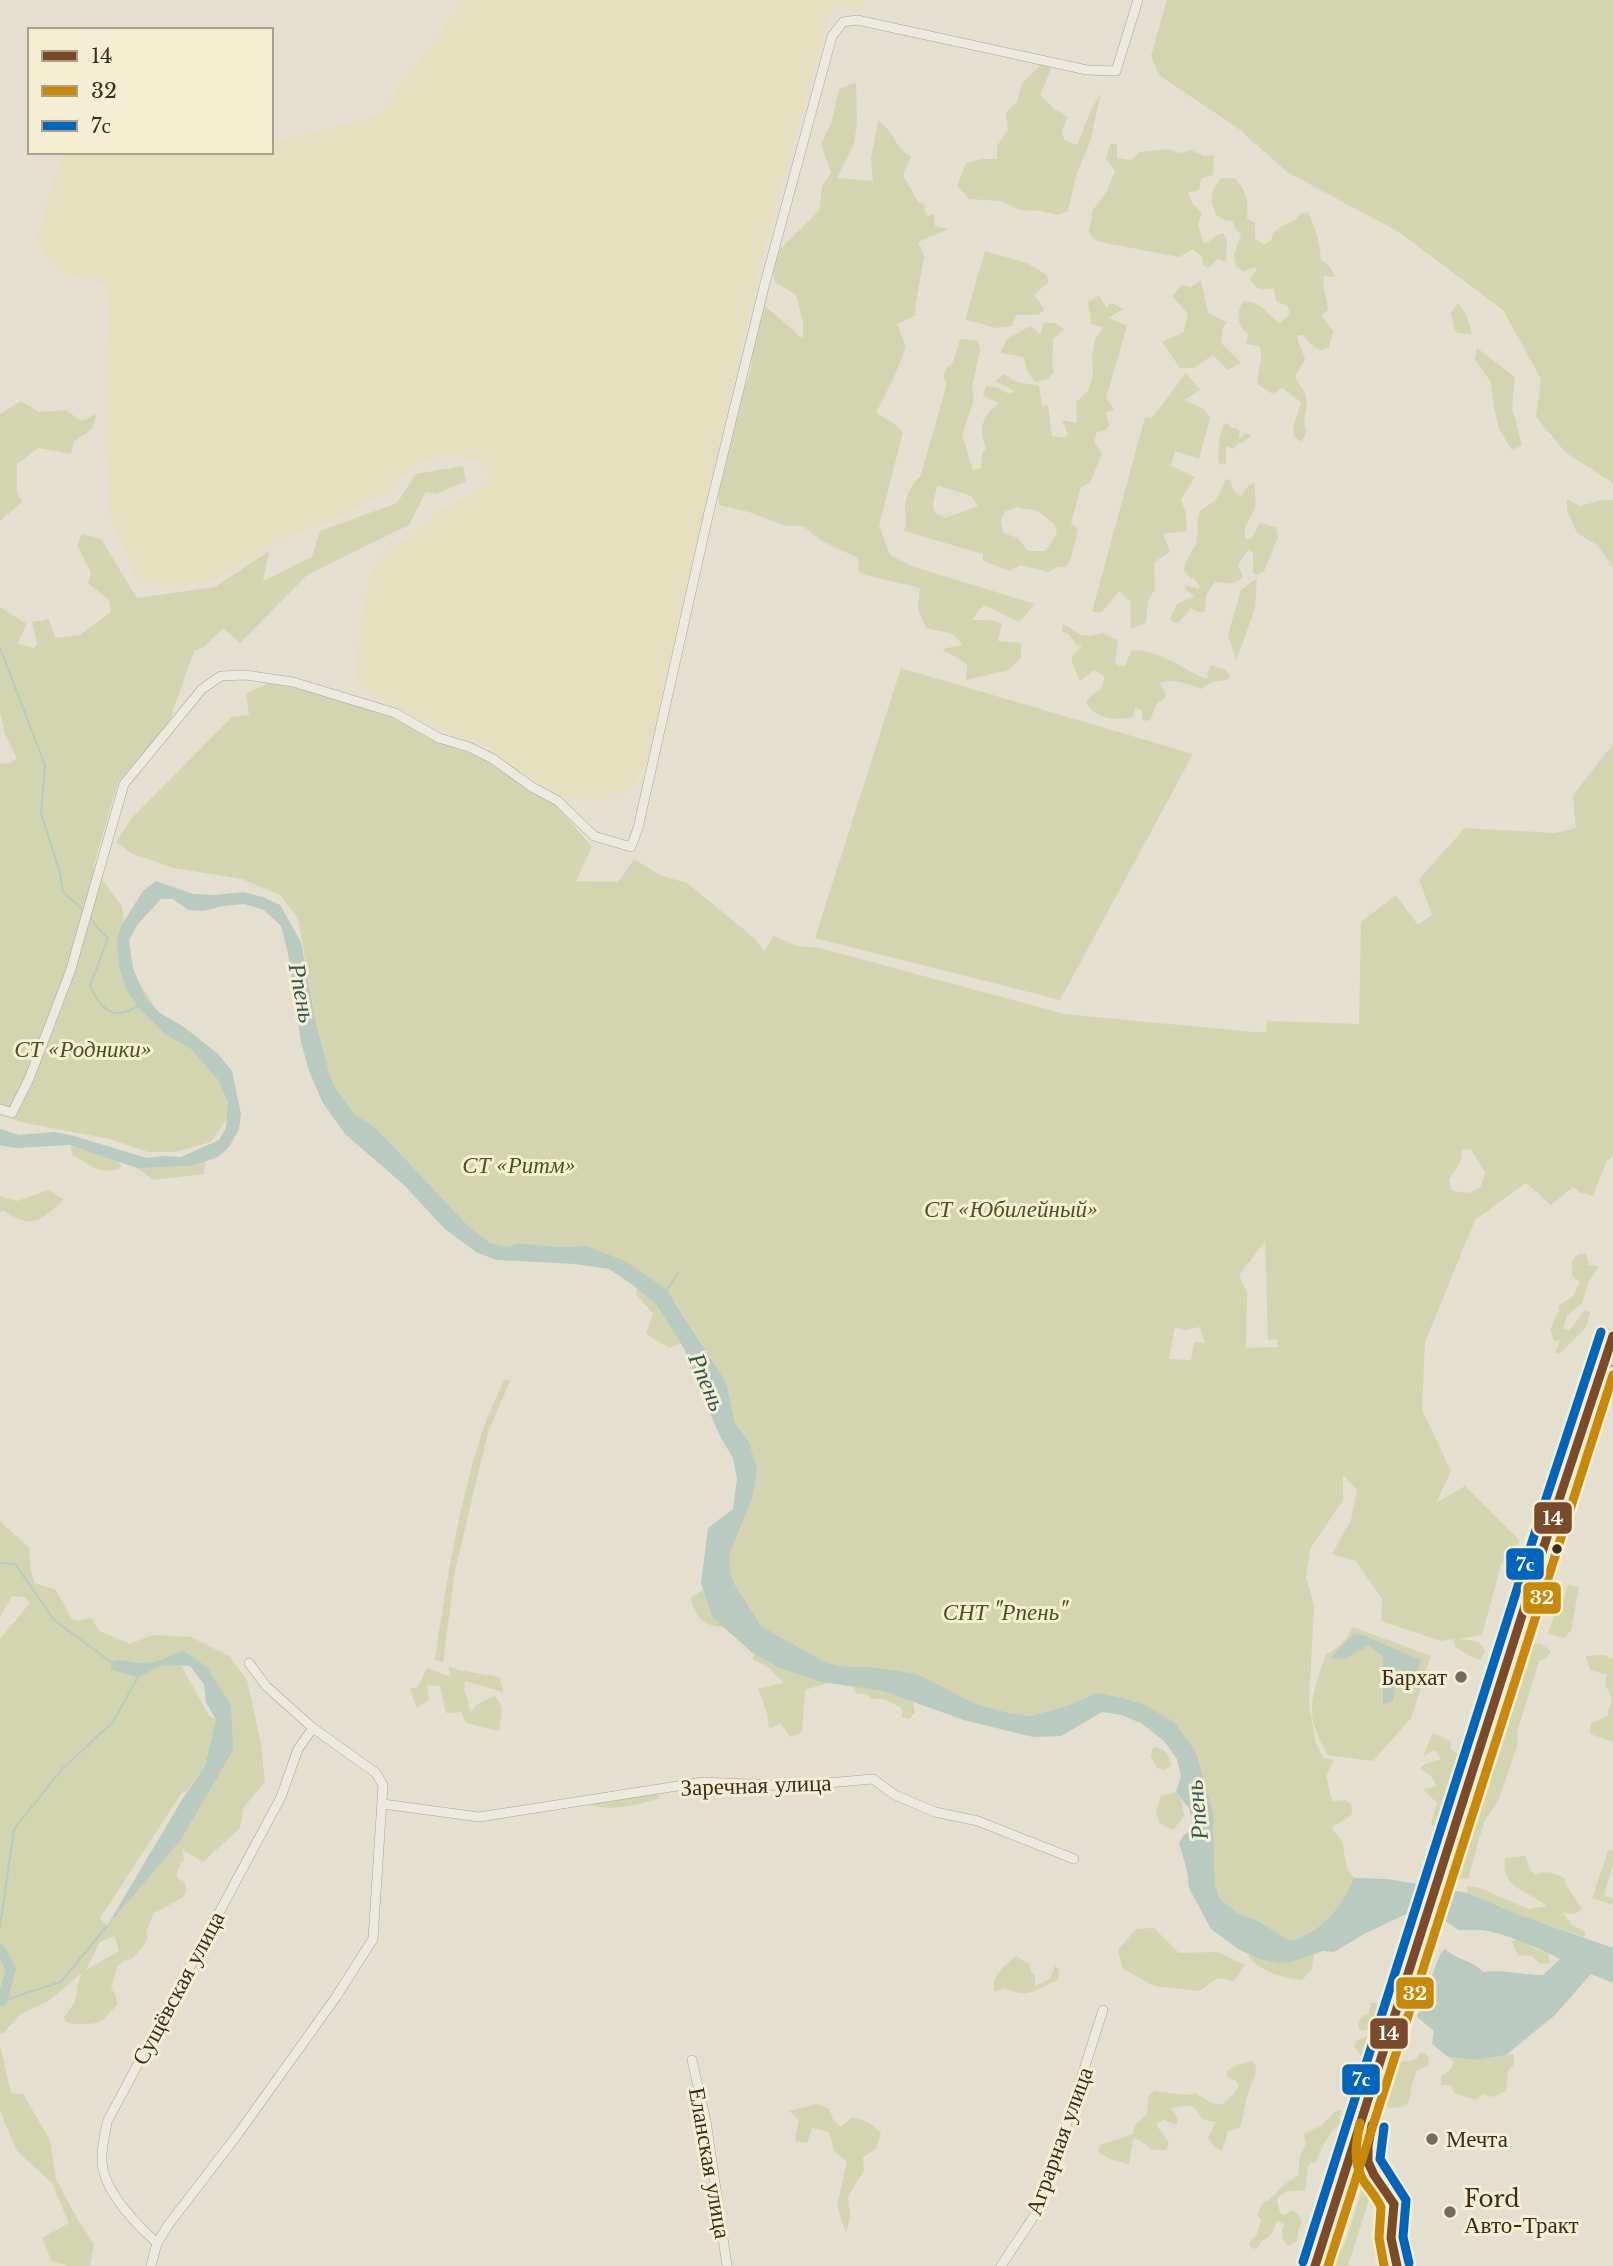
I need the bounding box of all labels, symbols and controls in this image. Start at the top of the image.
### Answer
legend [28,28,273,154]
text: 14 [91,43,113,69]
text: 32 [91,78,117,104]
text: 7с [91,113,111,139]
water label: Рпень [282,960,322,1025]
park label: СТ «Родники» [14,1035,152,1063]
park label: СТ «Ритм» [462,1151,576,1179]
park label: СТ «Юбилейный» [924,1195,1098,1223]
water label: Рпень [682,1348,733,1415]
line badge: 14 [1533,1501,1573,1535]
text: 14 [1543,1507,1563,1530]
unlabelled marker [1550,1542,1564,1556]
line badge: 7с [1505,1547,1545,1581]
text: 7с [1516,1553,1534,1576]
line badge: 32 [1522,1581,1562,1615]
text: 32 [1530,1586,1554,1609]
park label: СНТ "Рпень" [943,1598,1069,1626]
place label: Бархат [1381,1663,1447,1691]
marker: Бархат [1453,1669,1469,1685]
street label: Заречная улица [680,1768,832,1802]
water label: Рпень [1179,1779,1214,1842]
street label: Сущёвская улица [126,1906,230,2070]
line badge: 32 [1395,1976,1435,2010]
text: 32 [1403,1982,1427,2005]
line badge: 14 [1369,2017,1409,2050]
text: 14 [1379,2022,1399,2045]
street label: Аграрная улица [1019,2063,1099,2219]
line badge: 7с [1341,2063,1381,2096]
text: 7с [1352,2068,1370,2091]
street label: Еланская улица [683,2085,737,2241]
place label: Мечта [1446,2125,1508,2153]
marker: Мечта [1424,2131,1440,2147]
place label: Ford Авто-Тракт [1464,2185,1579,2239]
marker: Ford Авто-Тракт [1442,2204,1458,2220]

